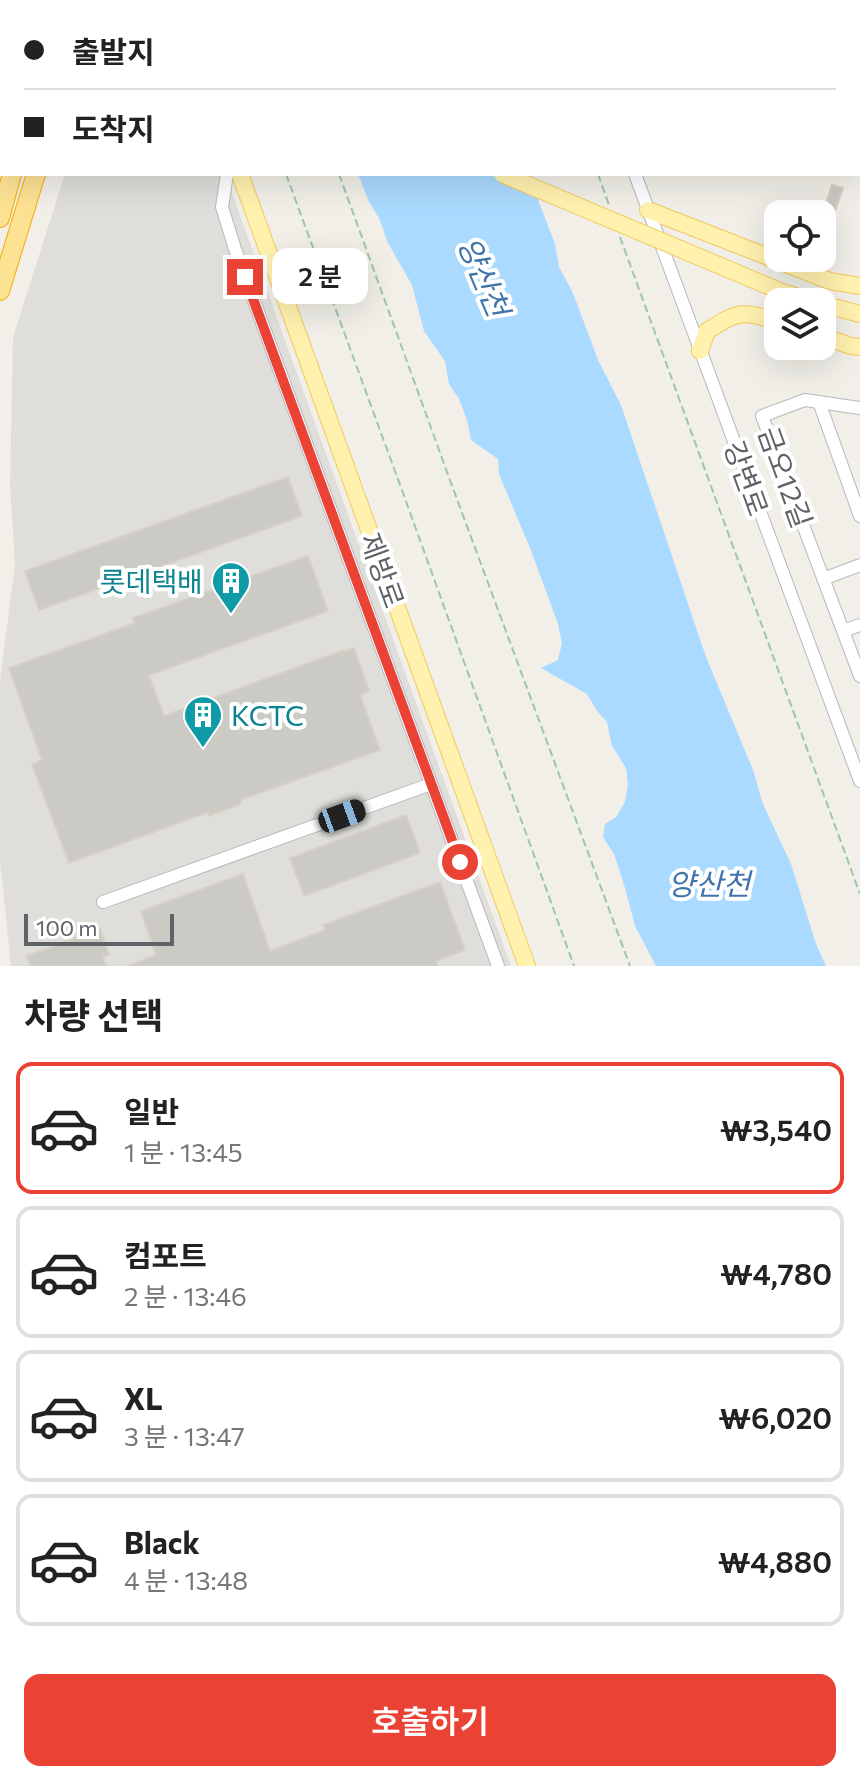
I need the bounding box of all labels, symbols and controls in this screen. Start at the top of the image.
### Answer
text: 출발지 [72,32,155,69]
text: 도착지 [72,109,155,146]
map controls [764,200,836,360]
button: locate [764,200,836,272]
water label: 양산천 [452,231,520,324]
callout: 2 분 [273,249,369,305]
route end [227,259,263,295]
text: 2 분 [298,260,342,291]
button: layers [764,288,836,360]
street label: 금오12길 [752,422,820,532]
street label: 강변로 [718,436,776,520]
street label: 제방로 [354,528,412,612]
building icon: 롯데택배 [210,560,252,615]
place label: 롯데택배 [100,564,203,598]
building icon: KCTC [182,694,224,749]
place label: KCTC [231,698,304,732]
car [315,797,369,835]
route start [442,844,478,880]
water label: 양산천 [668,864,754,901]
scale bar [24,910,174,946]
text: 100 m [36,914,98,941]
text: 차량 선택 [24,992,163,1036]
icon: car [28,1092,100,1164]
text: 일반 [124,1092,179,1129]
text: ₩3,540 [720,1110,832,1147]
text: 1 분 · 13:45 [124,1136,243,1167]
icon: car [28,1236,100,1308]
text: 컴포트 [124,1236,207,1273]
text: ₩4,780 [720,1254,832,1291]
text: 2 분 · 13:46 [124,1280,247,1311]
text: XL [124,1379,163,1416]
icon: car [28,1380,100,1452]
text: ₩6,020 [718,1398,832,1435]
text: 3 분 · 13:47 [124,1420,245,1451]
text: Black [124,1523,200,1560]
icon: car [28,1524,100,1596]
text: ₩4,880 [718,1542,832,1579]
text: 4 분 · 13:48 [124,1564,248,1595]
button: 호출하기 [24,1674,836,1766]

